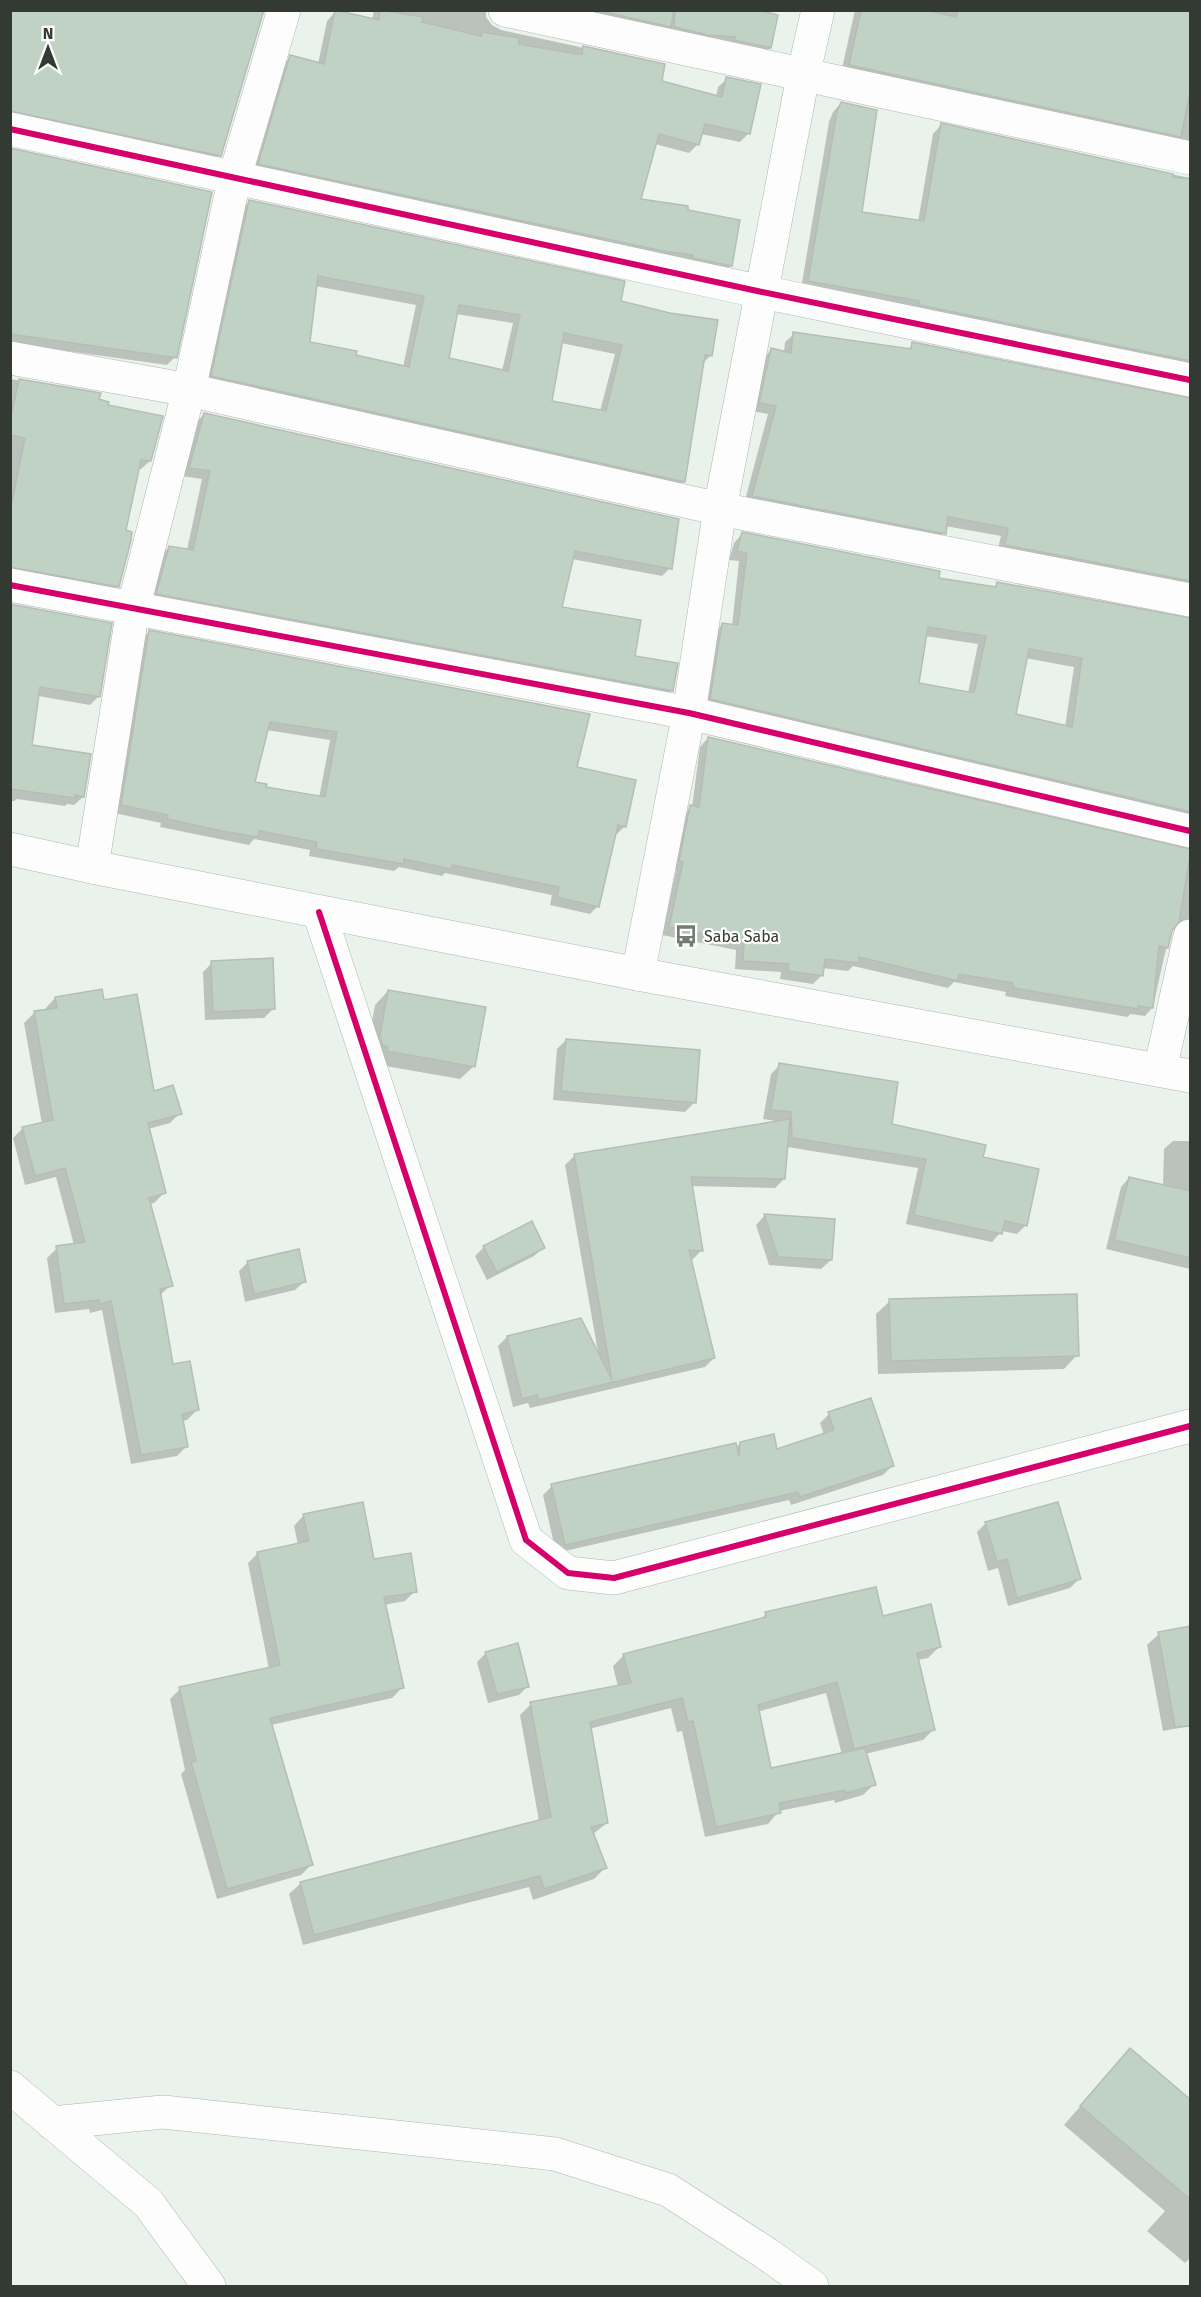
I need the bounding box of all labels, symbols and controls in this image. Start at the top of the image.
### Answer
north arrow [18,18,78,78]
text: N [43,24,53,43]
bus stop icon: Saba Saba [673,923,699,949]
place label: Saba Saba [704,927,779,946]

